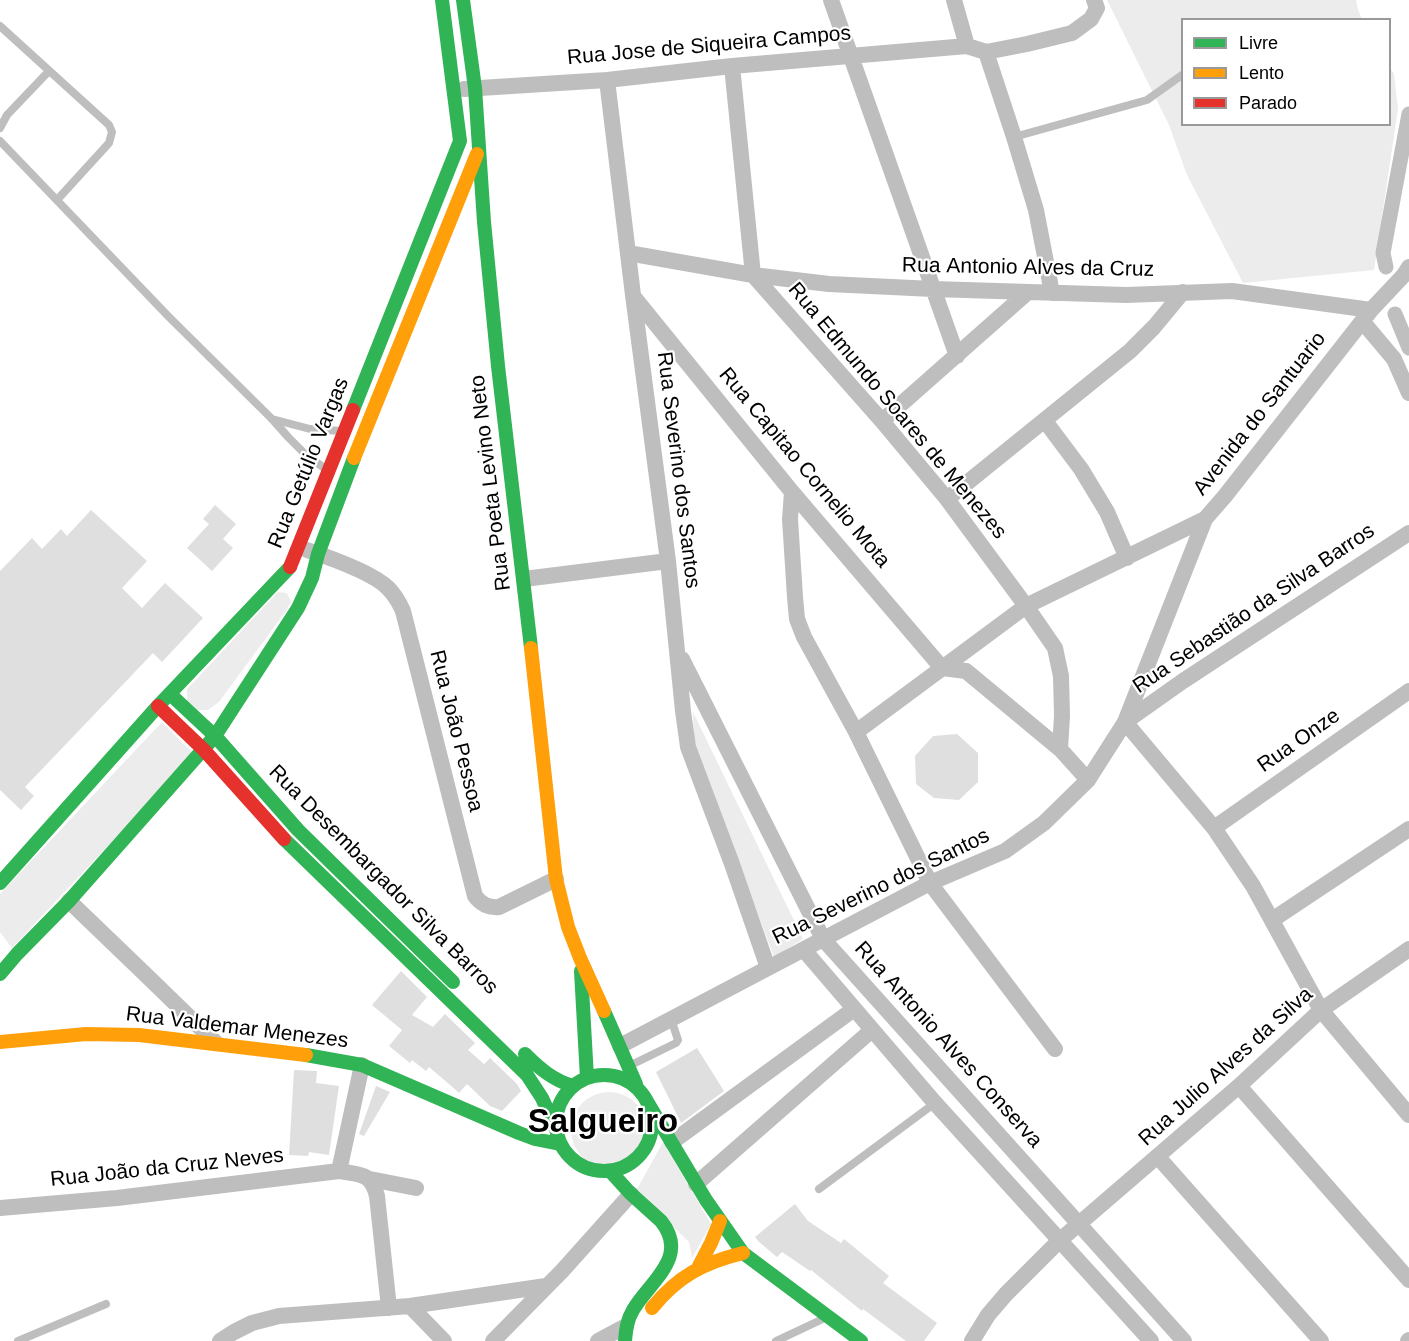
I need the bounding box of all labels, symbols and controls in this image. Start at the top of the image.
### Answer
legend [1181,18,1391,126]
street label: Rua Jose de Siqueira Campos [566,21,852,71]
text: Livre [1239,33,1278,53]
text: Lento [1239,63,1284,83]
text: Parado [1239,93,1297,113]
street label: Rua Antonio Alves da Cruz [902,253,1154,283]
street label: Rua Edmundo Soares de Menezes [782,278,1012,544]
street label: Avenida do Santuario [1188,327,1332,501]
street label: Rua Severino dos Santos [651,350,705,590]
street label: Rua Capitao Cornelio Mota [713,363,895,573]
street label: Rua Getúlio Vargas [263,374,355,552]
street label: Rua Poeta Levino Neto [465,374,517,592]
street label: Rua Sebastião da Silva Barros [1128,519,1380,699]
street label: Rua João Pessoa [424,648,488,814]
street label: Rua Onze [1253,704,1345,778]
street label: Rua Desembargador Silva Barros [263,760,503,1000]
street label: Rua Severino dos Santos [768,823,994,951]
street label: Rua Antonio Alves Conserva [849,937,1047,1153]
street label: Rua Julio Alves da Silva [1134,982,1318,1152]
street label: Rua Valdemar Menezes [124,1002,350,1054]
district label: Salgueiro [528,1103,678,1143]
street label: Rua João da Cruz Neves [49,1143,285,1193]

